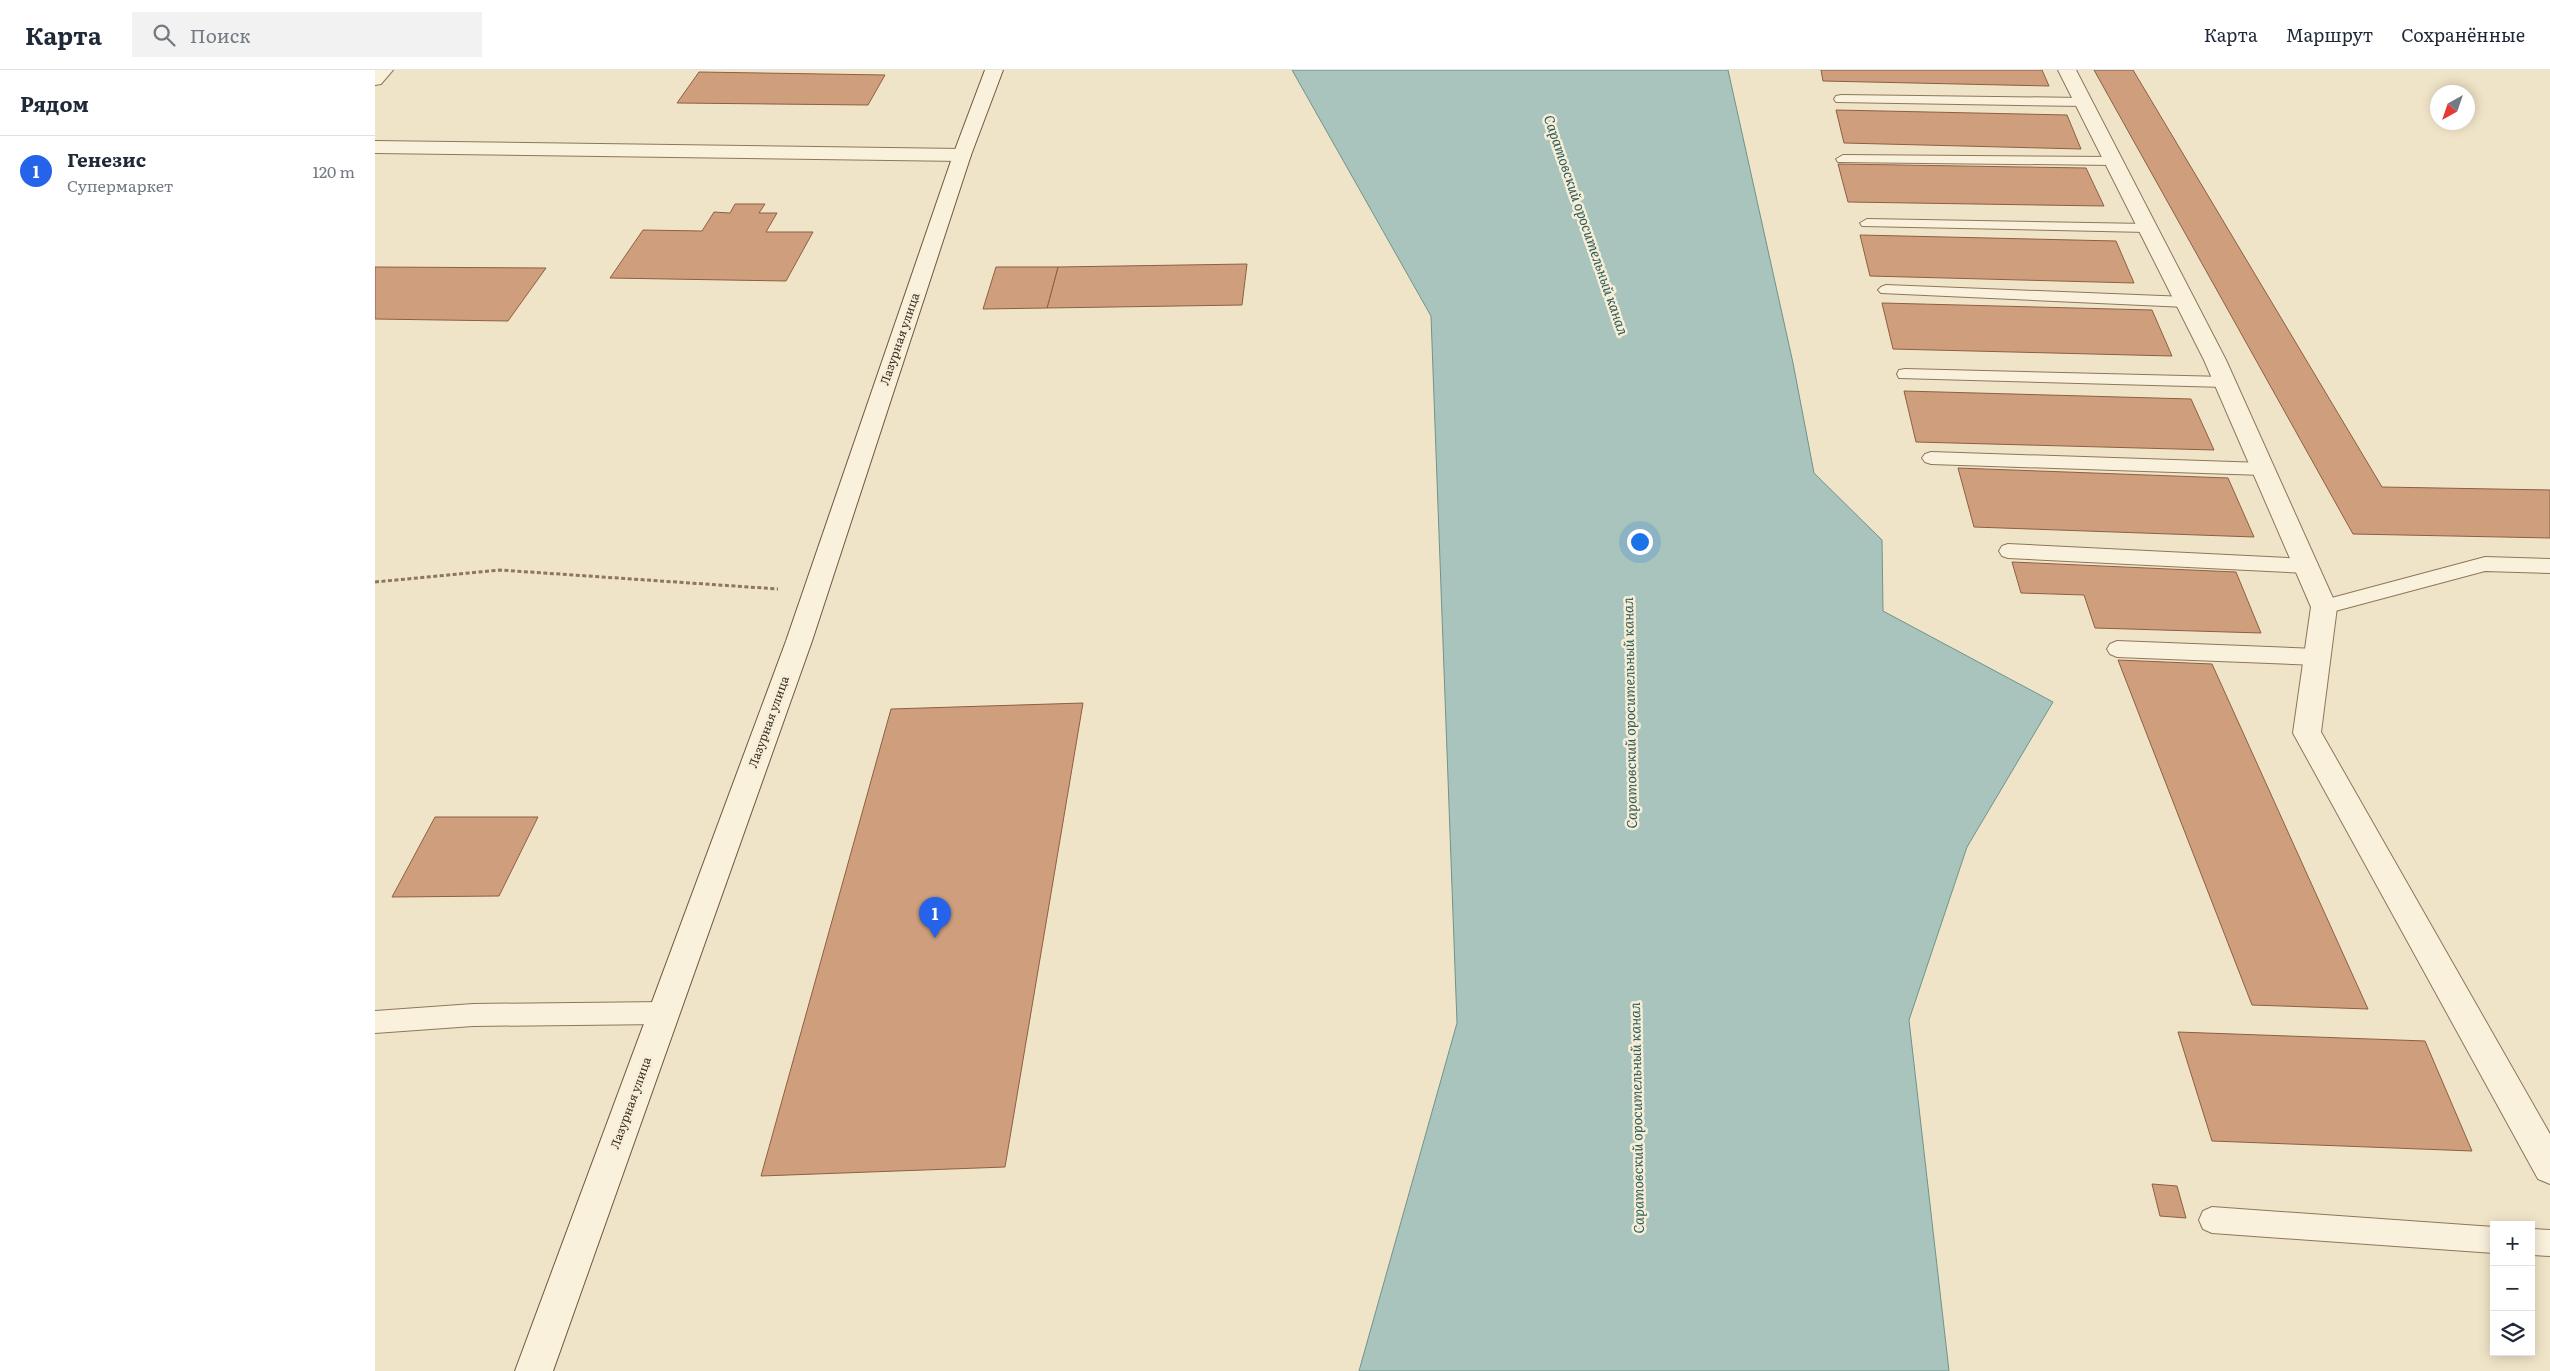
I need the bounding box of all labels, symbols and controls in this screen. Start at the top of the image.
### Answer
search box [132,12,482,57]
text: Карта [25,17,102,52]
icon: search [150,21,178,49]
text: Поиск [190,21,251,49]
text: Карта [2204,21,2258,48]
text: Маршрут [2286,21,2373,48]
text: Сохранённые [2401,21,2525,48]
north arrow [2430,85,2475,130]
text: Рядом [20,87,89,118]
water label: Саратовский оросительный канал [1540,112,1634,338]
text: Генезис [67,145,146,173]
text: 1 [33,159,39,183]
text: 120 m [312,159,355,183]
text: Супермаркет [67,173,173,197]
street label: Лазурная улица [875,290,923,387]
your location [1627,529,1653,555]
water label: Саратовский оросительный канал [1617,597,1641,829]
street label: Лазурная улица [743,673,793,770]
pin: 1 [919,897,951,938]
water label: Саратовский оросительный канал [1624,1002,1648,1234]
street label: Лазурная улица [605,1054,655,1151]
map controls [2490,1221,2535,1356]
button: + [2490,1221,2535,1266]
button: − [2490,1266,2535,1311]
button: layers [2490,1311,2535,1356]

